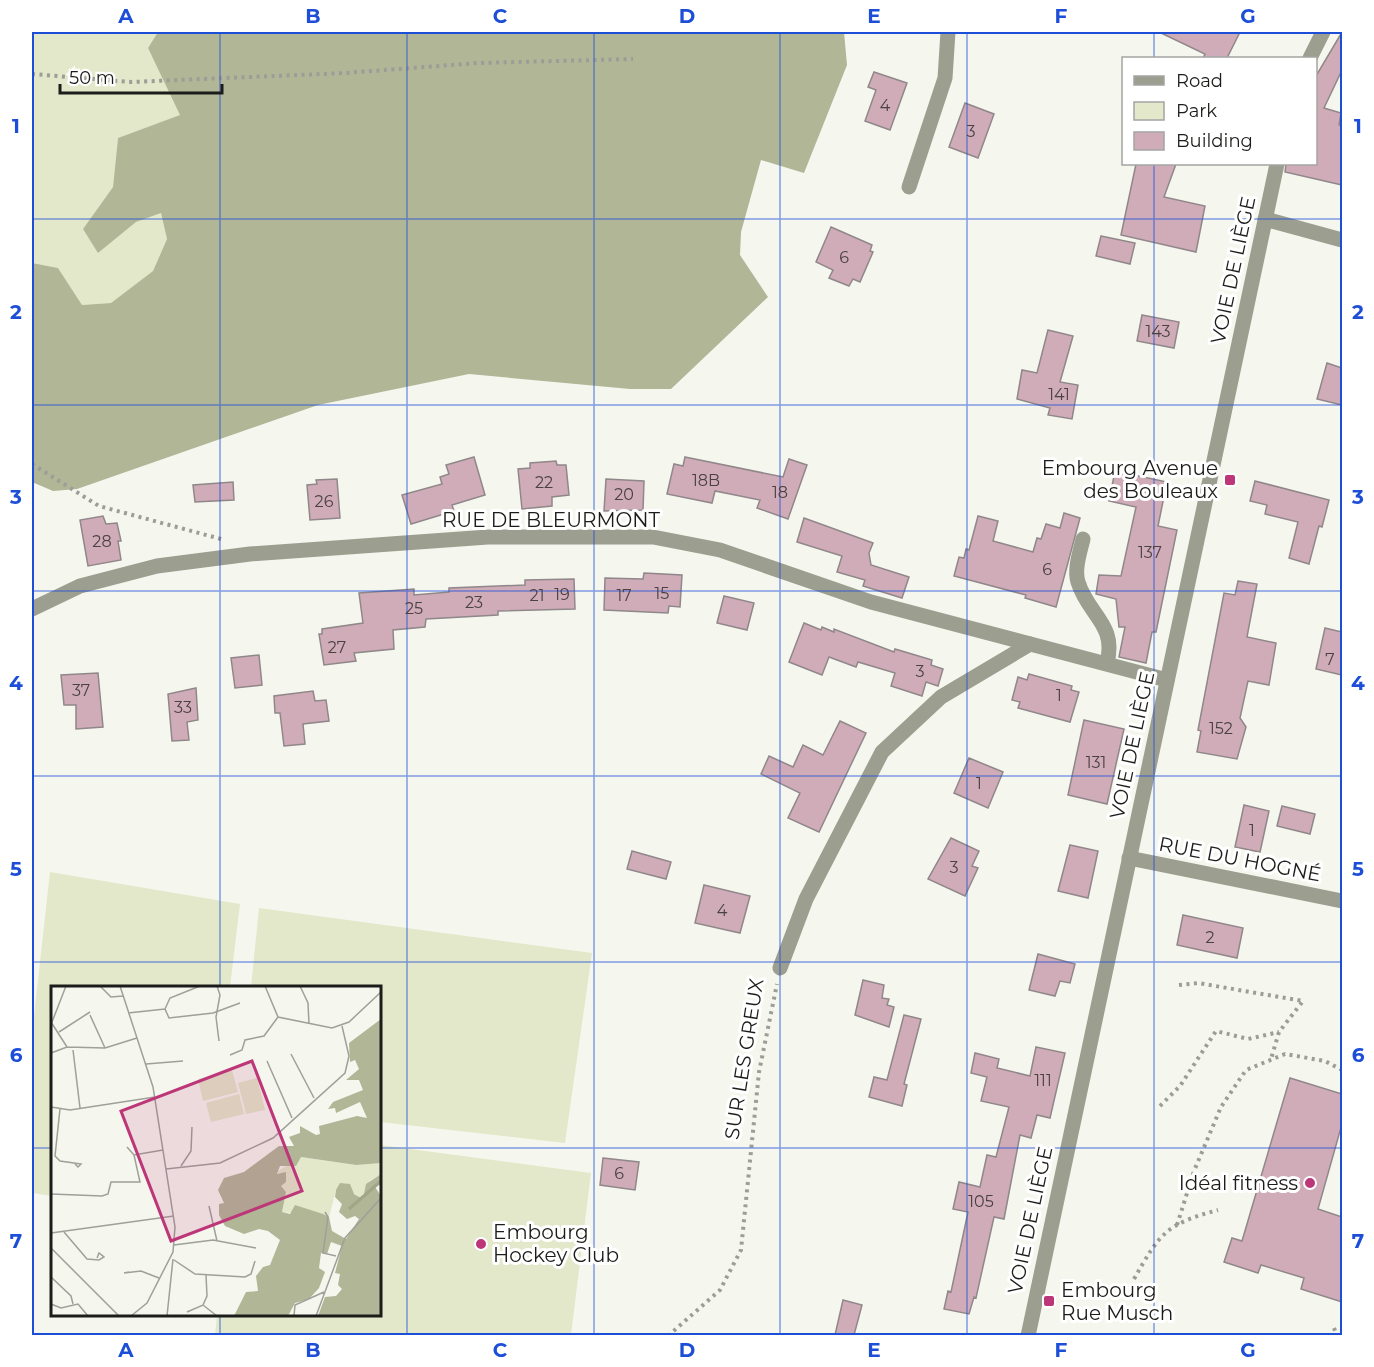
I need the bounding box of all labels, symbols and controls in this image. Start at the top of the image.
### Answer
text: A [117,4,134,28]
text: B [305,4,321,28]
text: C [493,4,508,28]
text: D [679,4,695,28]
text: E [867,4,881,28]
text: F [1055,4,1068,28]
text: G [1240,4,1256,28]
scale bar [60,57,222,95]
legend [1122,57,1317,165]
text: 50 m [69,67,115,89]
text: Road [1176,70,1223,92]
house number: 4 [880,96,891,115]
text: Park [1176,100,1217,122]
text: 1 [12,114,20,138]
text: 1 [1354,114,1362,138]
house number: 3 [966,122,976,141]
text: Building [1176,130,1253,152]
street label: VOIE DE LIÈGE [1206,194,1260,346]
house number: 6 [839,248,849,267]
text: 2 [10,300,22,324]
text: 2 [1352,300,1364,324]
house number: 143 [1145,322,1171,341]
house number: 141 [1048,385,1070,404]
place label: Embourg Avenue des Bouleaux [1042,456,1218,503]
house number: 18B [692,471,720,490]
house number: 22 [535,473,553,492]
marker: Embourg Avenue des Bouleaux [1223,473,1237,487]
house number: 18 [772,483,788,502]
text: 3 [9,485,22,509]
house number: 20 [614,485,634,504]
text: 3 [1351,485,1364,509]
house number: 26 [315,492,334,511]
street label: RUE DE BLEURMONT [442,508,661,532]
house number: 28 [92,532,112,551]
house number: 137 [1138,543,1162,562]
house number: 6 [1042,560,1052,579]
house number: 15 [655,584,669,603]
house number: 19 [554,585,570,604]
house number: 21 [530,586,544,605]
house number: 17 [616,586,632,605]
house number: 23 [465,593,483,612]
house number: 25 [405,599,423,618]
house number: 27 [328,638,346,657]
house number: 7 [1325,650,1335,669]
house number: 3 [915,662,925,681]
street label: VOIE DE LIÈGE [1105,669,1159,821]
text: 4 [9,671,23,695]
text: 4 [1351,671,1365,695]
house number: 37 [72,681,90,700]
house number: 1 [1056,686,1062,705]
house number: 33 [174,698,192,717]
house number: 152 [1209,719,1233,738]
house number: 131 [1086,753,1106,772]
house number: 1 [976,774,982,793]
house number: 1 [1249,821,1255,840]
street label: RUE DU HOGNÉ [1157,832,1323,886]
text: 5 [10,857,22,881]
text: 5 [1352,857,1364,881]
house number: 3 [949,858,959,877]
house number: 4 [717,901,728,920]
house number: 2 [1205,928,1215,947]
street label: SUR LES GREUX [719,977,769,1141]
inset map [51,986,381,1316]
text: 6 [10,1043,23,1067]
text: 6 [1352,1043,1365,1067]
house number: 111 [1034,1071,1052,1090]
street label: VOIE DE LIÈGE [1003,1144,1057,1296]
house number: 6 [614,1164,624,1183]
place label: Idéal fitness [1179,1171,1298,1195]
marker: Idéal fitness [1303,1176,1317,1190]
house number: 105 [968,1192,994,1211]
place label: Embourg Hockey Club [493,1220,619,1267]
text: 7 [10,1229,22,1253]
text: 7 [1352,1229,1364,1253]
marker: Embourg Hockey Club [474,1237,488,1251]
place label: Embourg Rue Musch [1061,1278,1173,1325]
marker: Embourg Rue Musch [1042,1294,1056,1308]
text: A [117,1338,134,1362]
text: B [305,1338,321,1362]
text: C [493,1338,508,1362]
text: D [679,1338,695,1362]
text: E [867,1338,881,1362]
text: F [1055,1338,1068,1362]
text: G [1240,1338,1256,1362]

